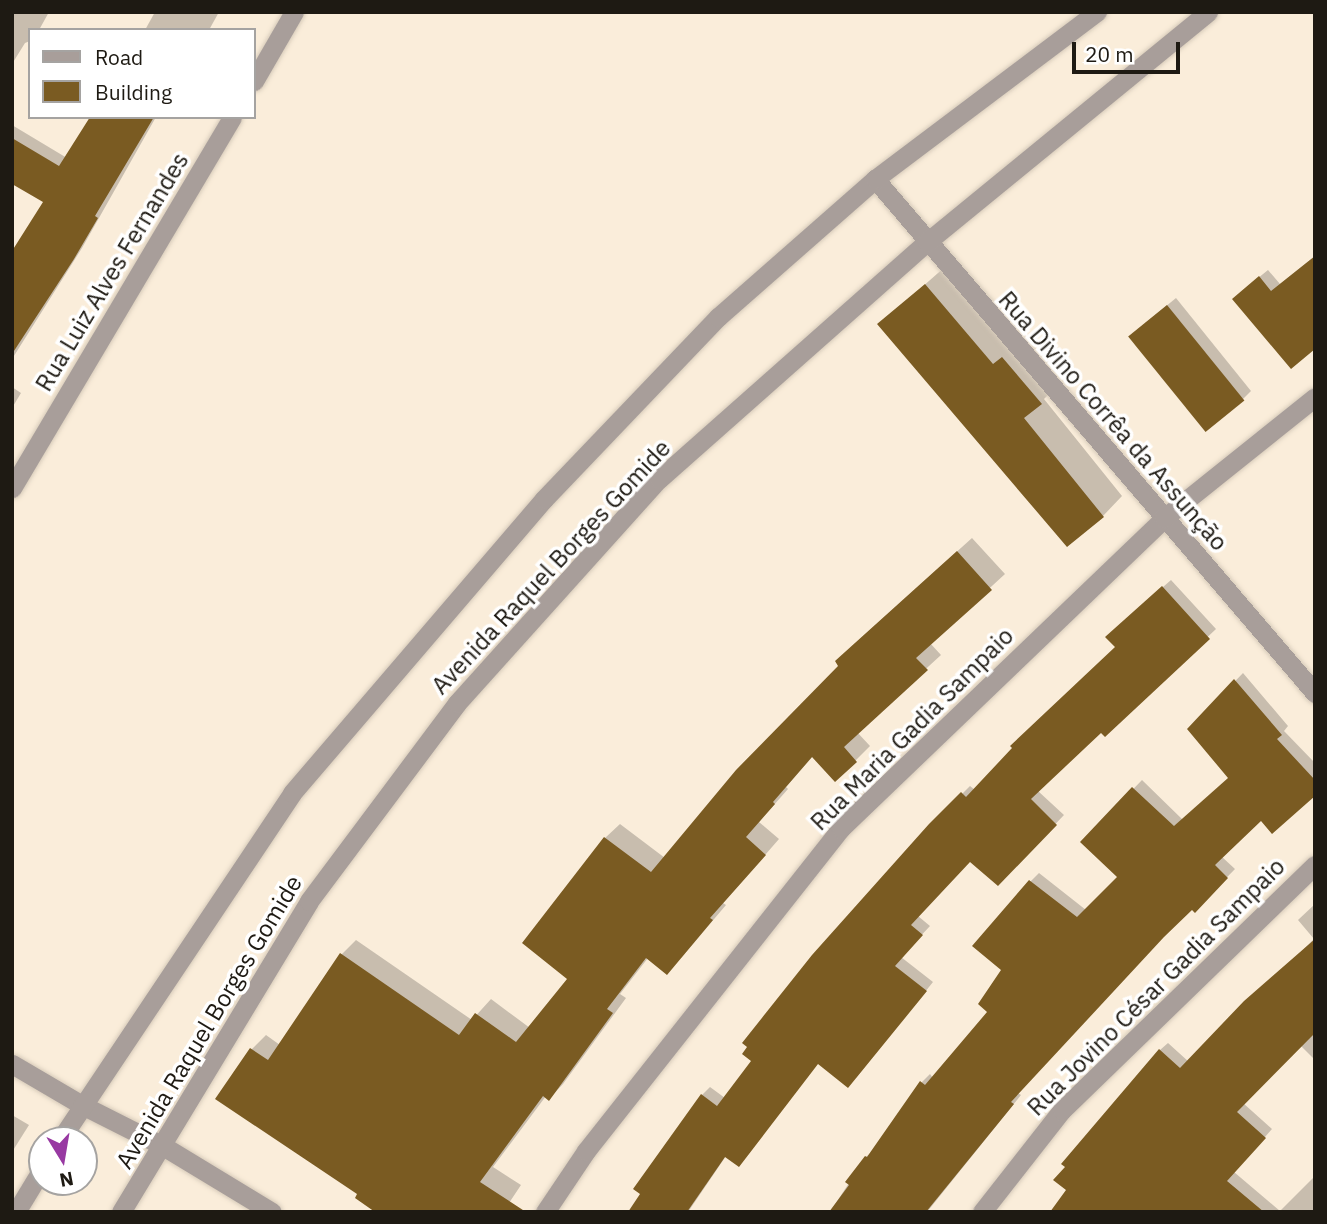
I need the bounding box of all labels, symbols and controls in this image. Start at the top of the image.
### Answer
legend [28,28,256,119]
scale bar [1075,28,1184,72]
text: 20 m [1085,40,1134,68]
text: Road [95,43,143,71]
text: Building [95,78,172,106]
street label: Rua Luiz Alves Fernandes [29,148,195,396]
street label: Rua Divino Corrêa da Assunção [992,285,1234,557]
street label: Avenida Raquel Borges Gomide [425,434,677,700]
street label: Rua Maria Gadia Sampaio [805,622,1019,836]
street label: Rua Jovino César Gadia Sampaio [1021,852,1291,1122]
street label: Avenida Raquel Borges Gomide [110,870,308,1174]
north arrow [28,1126,98,1196]
text: N [58,1167,76,1193]

